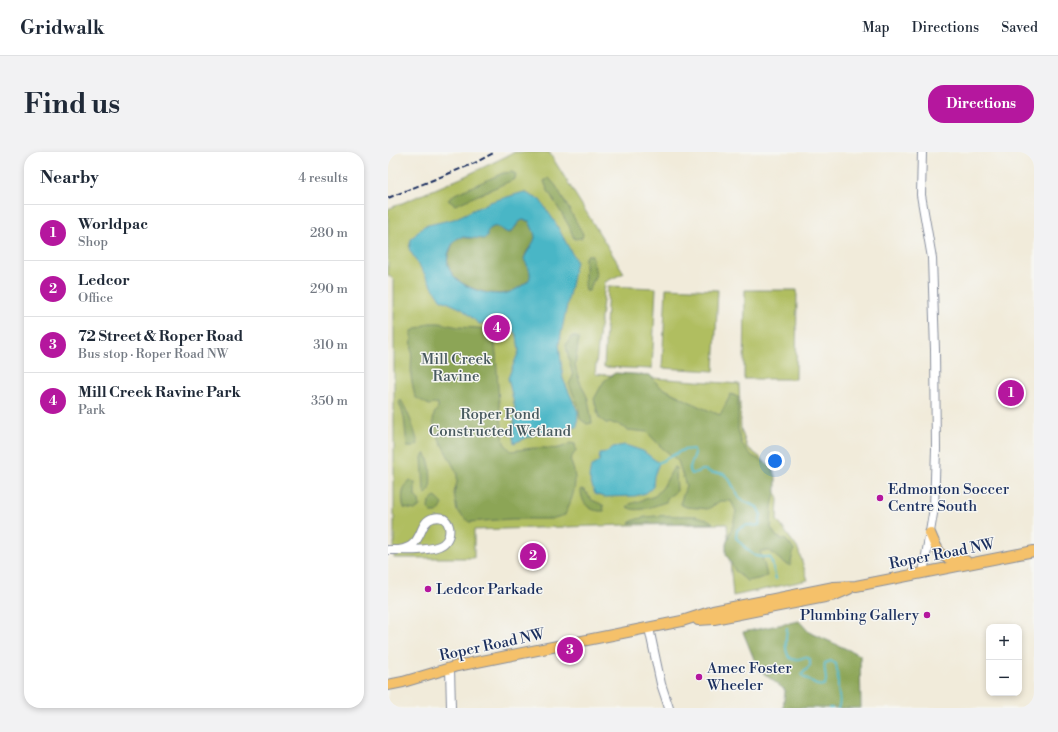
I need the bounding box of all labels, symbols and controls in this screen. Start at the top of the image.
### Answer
text: Gridwalk [20,16,104,40]
text: Map [862,19,890,37]
text: Directions [912,19,979,37]
text: Saved [1001,19,1038,37]
button: Directions [928,85,1034,123]
text: Find us [24,87,120,122]
text: Nearby [40,167,99,189]
text: 4 results [298,170,348,186]
text: Worldpac [78,215,148,234]
text: 1 [50,225,56,241]
text: 280 m [310,225,348,241]
text: Shop [78,234,108,250]
text: Ledcor [78,271,130,290]
text: 2 [49,281,57,297]
text: 290 m [310,281,348,297]
text: Office [78,290,113,306]
pin: 4 [484,313,510,343]
text: 72 Street & Roper Road [78,327,243,346]
text: 3 [49,337,57,353]
text: 310 m [313,337,348,353]
text: Bus stop · Roper Road NW [78,346,228,362]
park label: Mill Creek Ravine [421,350,492,386]
pin: 1 [998,378,1024,408]
text: Mill Creek Ravine Park [78,383,241,402]
text: 4 [49,393,57,409]
text: 350 m [311,393,348,409]
text: Park [78,402,105,418]
park label: Roper Pond Constructed Wetland [429,405,572,441]
your location [765,451,785,471]
place label: Edmonton Soccer Centre South [888,480,1010,516]
marker: Edmonton Soccer Centre South [875,493,885,503]
street label: Roper Road NW [888,534,997,574]
pin: 2 [520,541,546,571]
place label: Ledcor Parkade [436,580,543,599]
marker: Ledcor Parkade [423,584,433,594]
place label: Plumbing Gallery [800,606,920,625]
marker: Plumbing Gallery [922,610,932,620]
street label: Roper Road NW [438,624,547,665]
map controls [986,624,1022,696]
button: + [986,624,1022,660]
pin: 3 [557,635,583,665]
place label: Amec Foster Wheeler [706,659,792,695]
button: − [986,660,1022,696]
marker: Amec Foster Wheeler [694,672,704,682]

